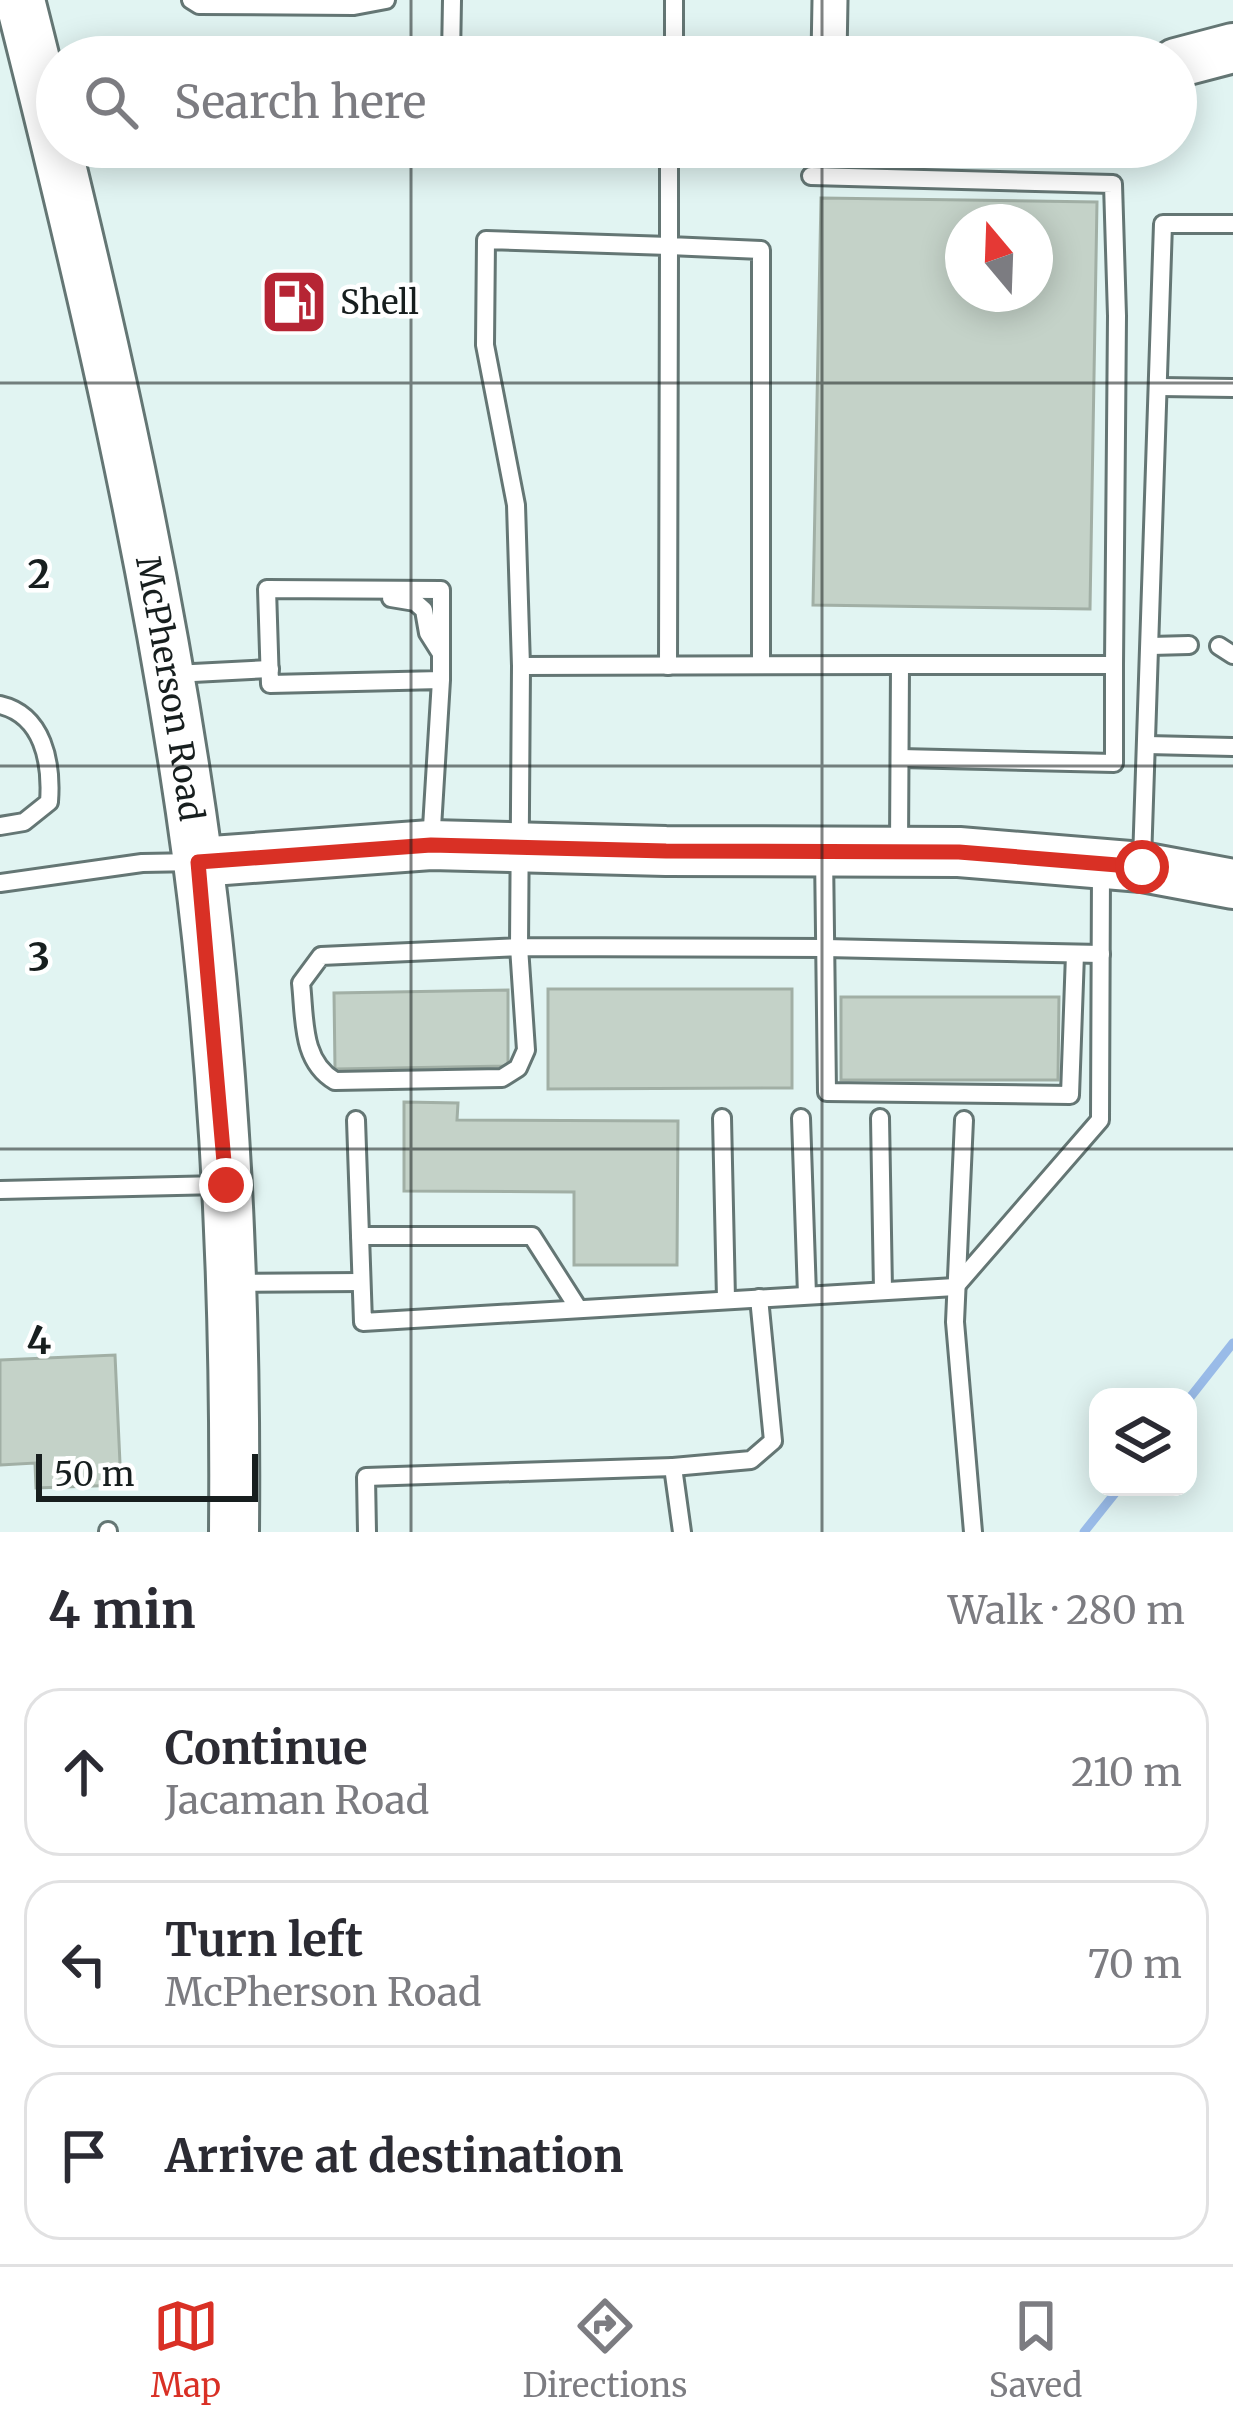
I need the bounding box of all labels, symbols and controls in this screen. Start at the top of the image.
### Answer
search box [36,36,1197,168]
icon: search [78,69,144,135]
text: Search here [174,74,426,130]
north arrow [945,204,1053,312]
fuel station icon: Shell [259,267,329,337]
place label: Shell [340,282,419,323]
text: 2 [28,550,50,599]
street label: McPherson Road [127,553,212,824]
route start [1115,840,1169,894]
text: 3 [28,933,50,982]
route end [199,1158,253,1212]
text: 4 [27,1316,52,1365]
map controls [1089,1388,1197,1496]
button: layers [1089,1388,1197,1496]
scale bar [36,1448,258,1501]
text: 50 m [54,1454,135,1495]
text: 4 min [48,1578,196,1642]
text: Walk · 280 m [948,1586,1185,1635]
text: Continue [165,1720,367,1776]
icon: ahead [51,1739,117,1805]
text: 210 m [1071,1748,1182,1797]
text: Jacaman Road [165,1776,429,1825]
text: Turn left [165,1912,363,1968]
icon: left [51,1931,117,1997]
text: 70 m [1088,1940,1182,1989]
text: McPherson Road [165,1968,482,2017]
icon: arrive [51,2123,117,2189]
text: Arrive at destination [165,2128,623,2184]
tab: Map [151,2293,221,2406]
tab: Directions [522,2293,687,2406]
tab: Saved [989,2293,1082,2406]

